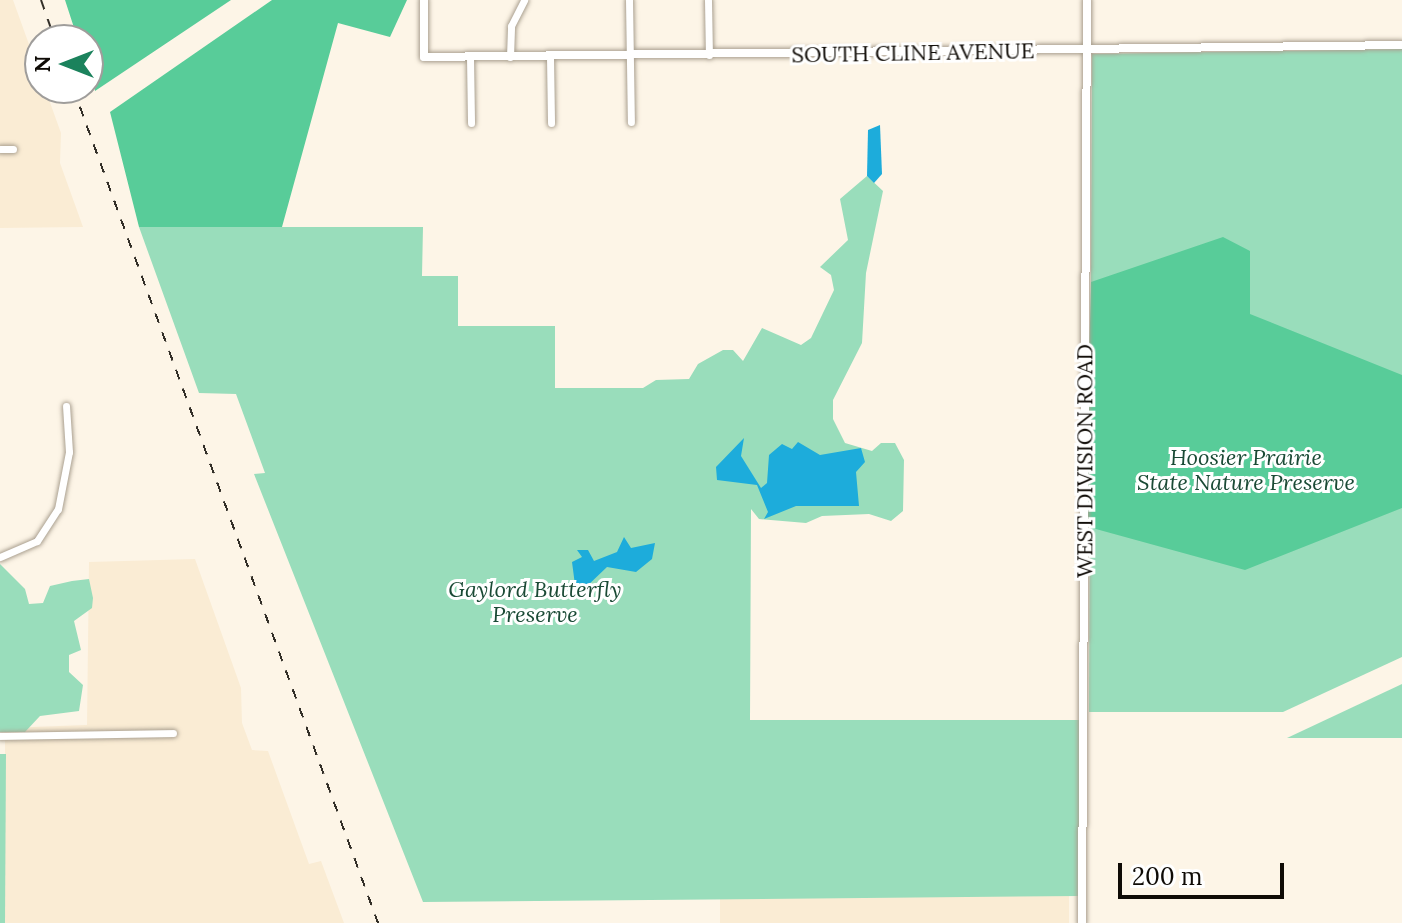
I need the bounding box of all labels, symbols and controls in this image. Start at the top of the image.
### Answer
north arrow [24,24,104,104]
street label: SOUTH CLINE AVENUE [791,38,1035,68]
text: N [28,56,56,73]
street label: WEST DIVISION ROAD [1072,344,1098,578]
park label: Hoosier Prairie State Nature Preserve [1137,444,1355,496]
park label: Gaylord Butterfly Preserve [448,576,622,628]
scale bar [1122,847,1288,897]
text: 200 m [1132,861,1202,892]

